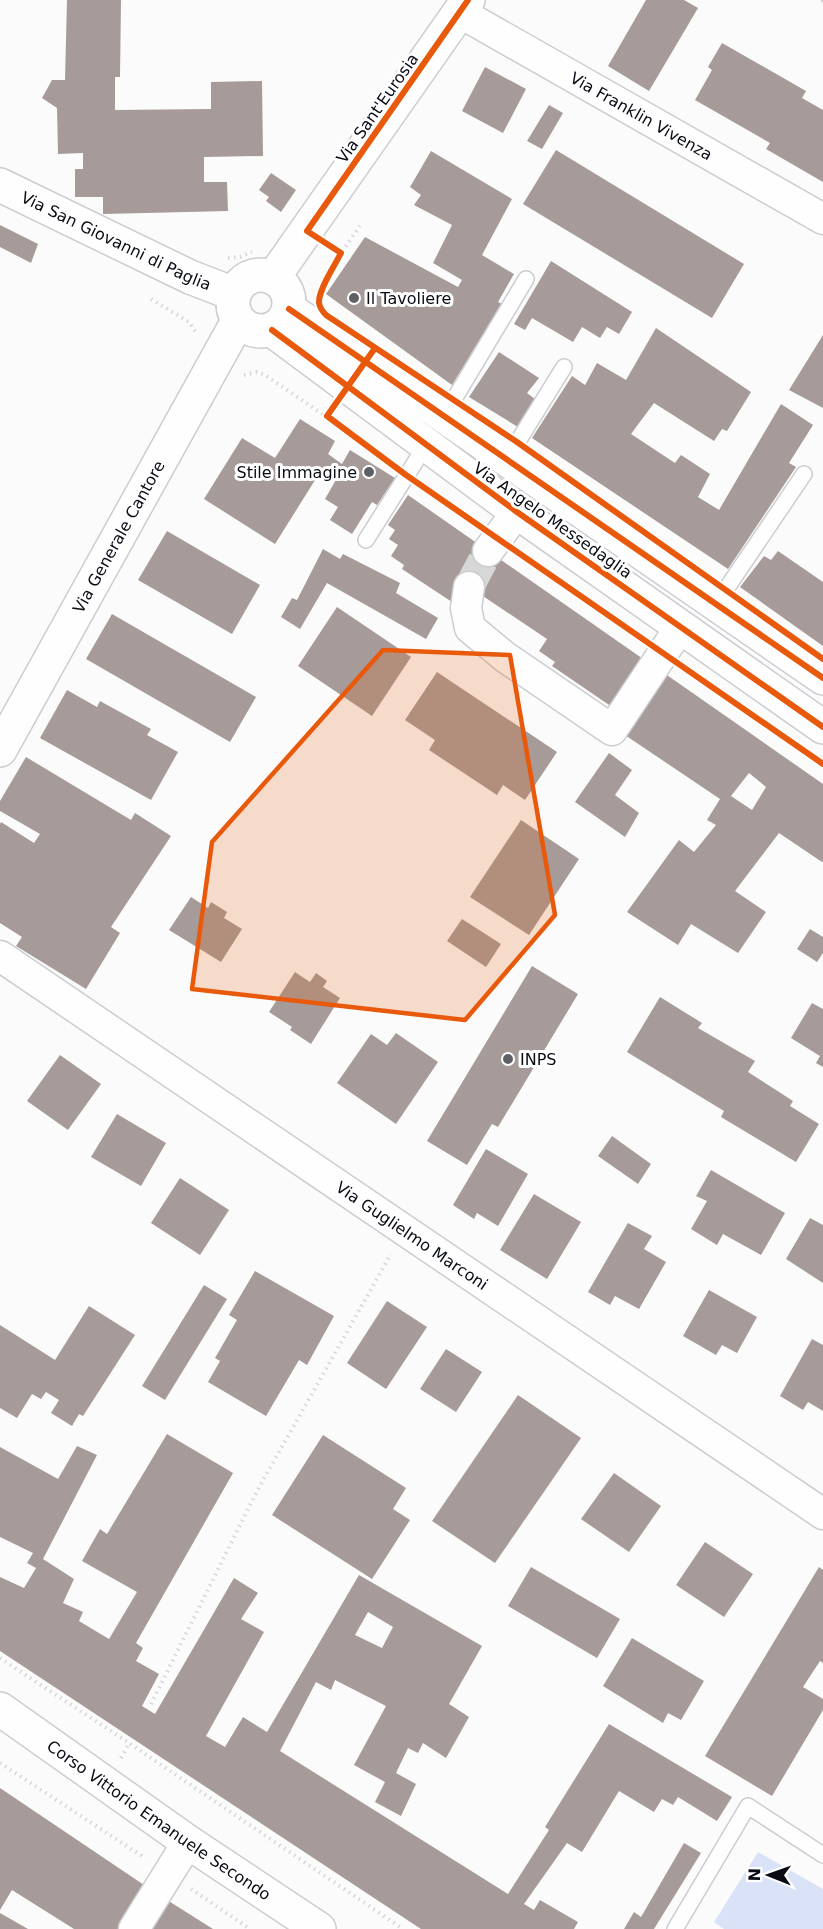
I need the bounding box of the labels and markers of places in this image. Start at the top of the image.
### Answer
place label: Il Tavoliere [366,289,451,308]
marker: Il Tavoliere [347,291,361,305]
place label: Stile Immagine [236,463,357,482]
marker: Stile Immagine [362,465,376,479]
place label: INPS [520,1050,557,1069]
marker: INPS [501,1052,515,1066]

